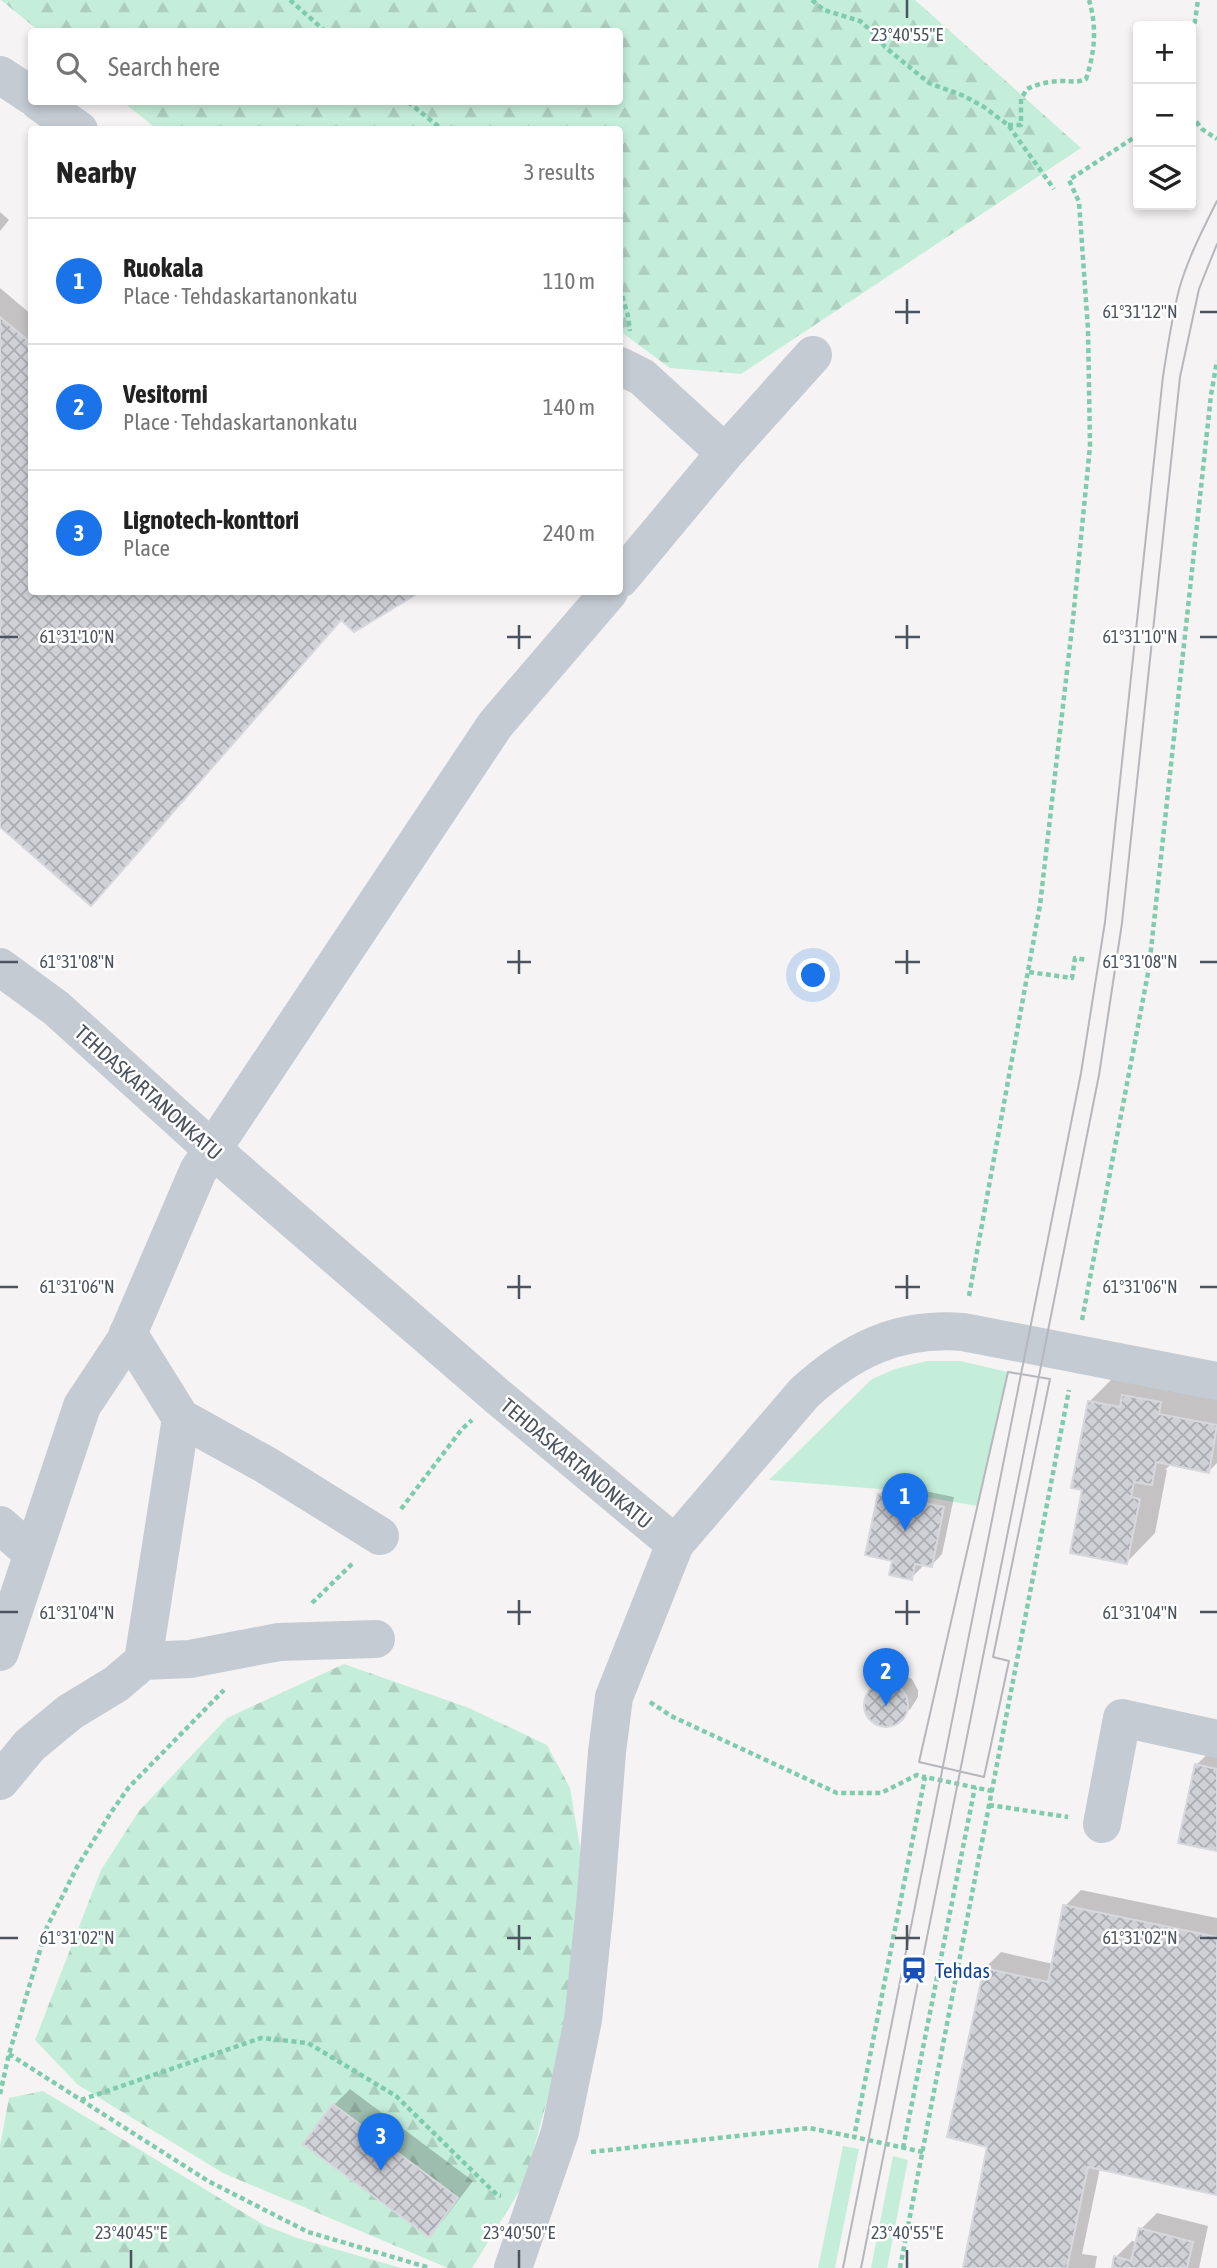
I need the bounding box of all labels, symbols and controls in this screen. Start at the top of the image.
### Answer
map controls [1133,21,1196,210]
button: + [1133,21,1196,84]
text: 23°40'55"E [871,24,943,45]
search box [28,28,623,105]
icon: search [52,48,90,86]
text: Search here [108,52,220,82]
button: − [1133,84,1196,147]
button: layers [1133,147,1196,210]
text: Nearby [56,155,136,189]
text: 3 results [524,159,595,185]
text: Ruokala [123,253,203,283]
text: 1 [74,268,84,294]
text: 110 m [543,268,595,294]
text: Place · Tehdaskartanonkatu [123,283,358,309]
text: 61°31'12"N [1102,301,1178,322]
text: Vesitorni [123,379,208,409]
text: 2 [74,394,84,420]
text: 140 m [543,394,595,420]
text: Place · Tehdaskartanonkatu [123,409,358,435]
text: Lignotech-konttori [123,505,299,535]
text: 3 [74,520,84,546]
text: 240 m [543,520,595,546]
text: Place [123,535,170,561]
text: 61°31'10"N [39,626,115,647]
text: 61°31'10"N [1102,626,1178,647]
text: 61°31'08"N [39,951,115,972]
text: 61°31'08"N [1102,951,1178,972]
your location [796,958,830,992]
street label: TEHDASKARTANONKATU [71,1020,227,1164]
text: 61°31'06"N [39,1276,115,1297]
text: 61°31'06"N [1102,1276,1178,1297]
street label: TEHDASKARTANONKATU [497,1393,657,1533]
pin: 1 [882,1473,928,1531]
text: 61°31'04"N [39,1602,115,1623]
text: 61°31'04"N [1102,1602,1178,1623]
pin: 2 [863,1648,909,1706]
text: 61°31'02"N [39,1927,115,1948]
text: 61°31'02"N [1102,1927,1178,1948]
station icon: Tehdas [899,1955,929,1985]
place label: Tehdas [935,1958,990,1982]
pin: 3 [358,2113,404,2171]
text: 23°40'45"E [95,2222,167,2243]
text: 23°40'50"E [483,2222,555,2243]
text: 23°40'55"E [871,2222,943,2243]

